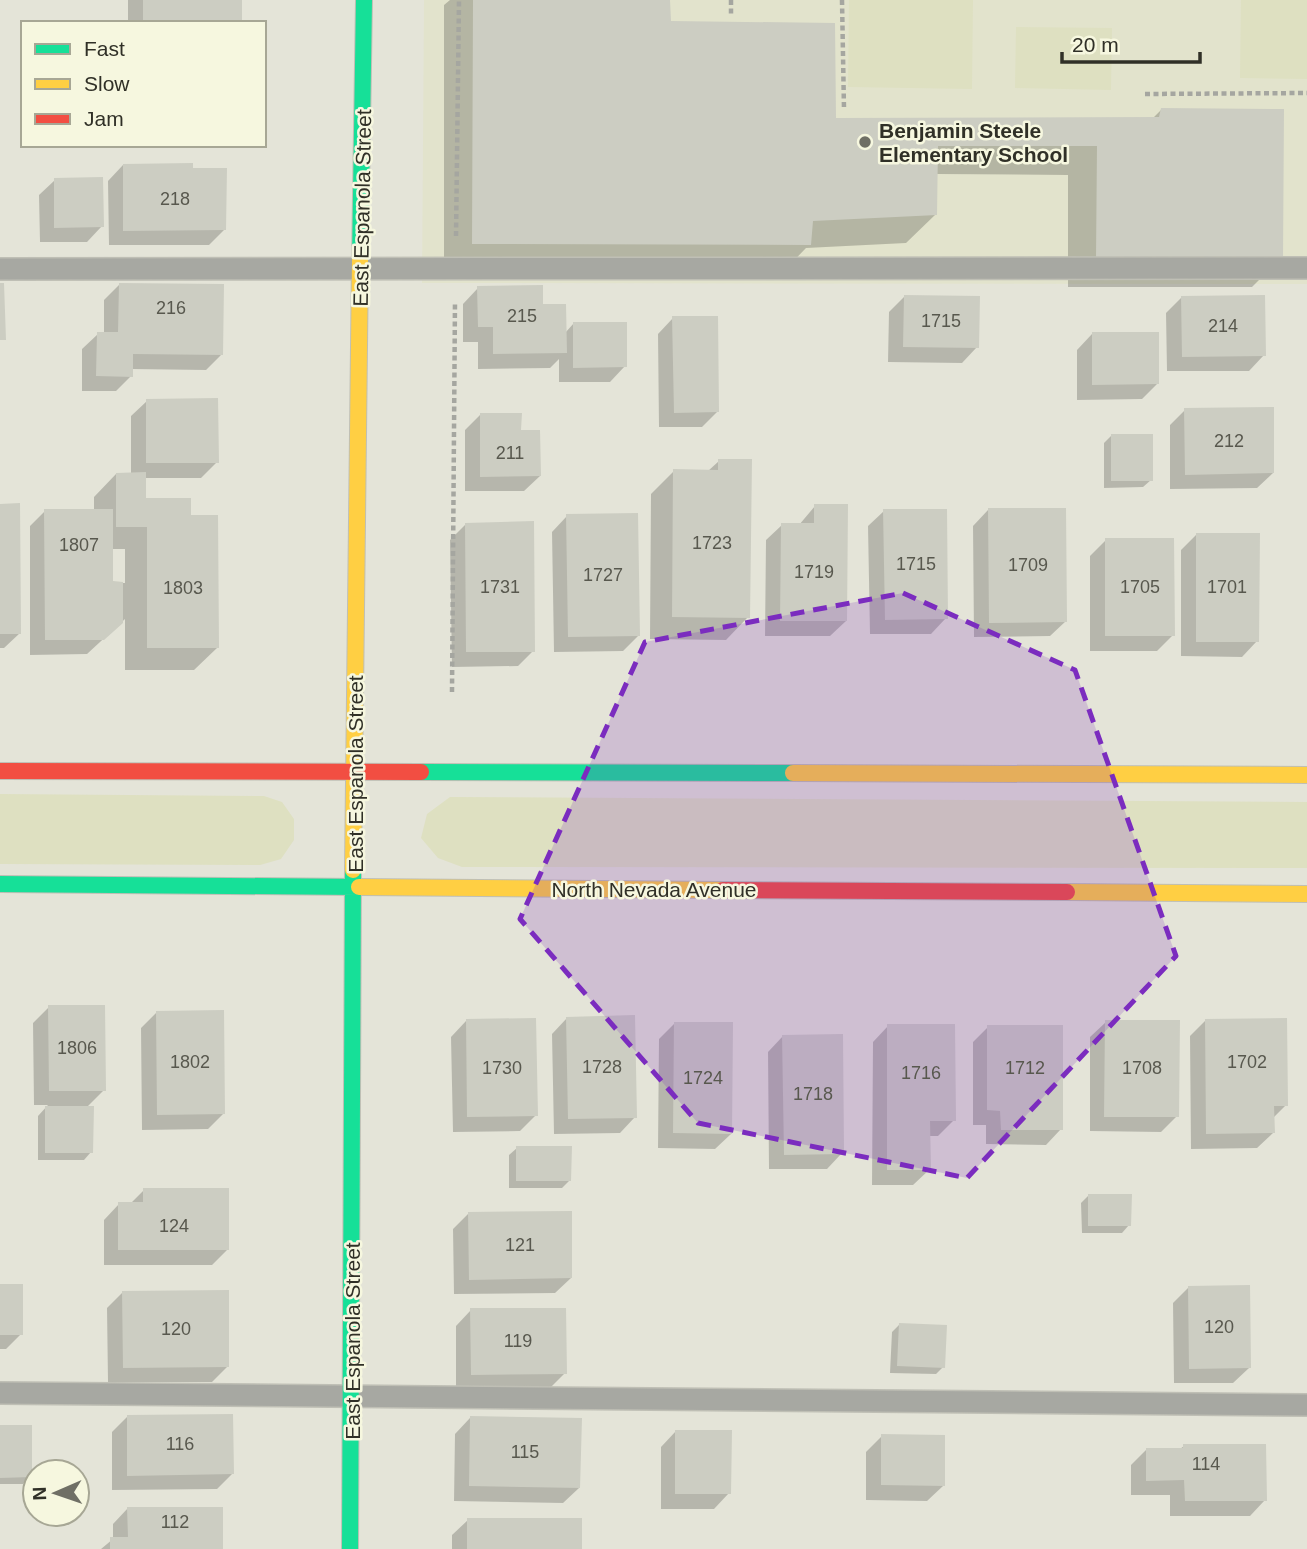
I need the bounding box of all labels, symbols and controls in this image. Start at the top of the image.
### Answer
legend [21,21,266,147]
scale bar [1062,21,1200,65]
text: 20 m [1072,33,1119,56]
text: Fast [84,37,125,60]
text: Slow [84,72,130,95]
text: Jam [84,107,124,130]
street label: East Espanola Street [349,109,375,307]
place label: Benjamin Steele Elementary School [879,119,1068,166]
marker: Benjamin Steele Elementary School [857,134,873,150]
house number: 218 [160,189,190,209]
house number: 216 [156,298,186,318]
house number: 215 [507,306,537,326]
house number: 1715 [921,311,961,331]
house number: 214 [1208,316,1238,336]
house number: 212 [1214,431,1244,451]
house number: 211 [496,443,524,463]
house number: 1723 [692,533,732,553]
house number: 1807 [59,535,99,555]
house number: 1715 [896,554,936,574]
house number: 1709 [1008,555,1048,575]
house number: 1719 [794,562,834,582]
house number: 1727 [583,565,623,585]
house number: 1731 [480,577,520,597]
house number: 1705 [1120,577,1160,597]
house number: 1701 [1207,577,1247,597]
house number: 1803 [163,578,203,598]
street label: East Espanola Street [344,675,367,873]
street label: North Nevada Avenue [551,878,757,901]
house number: 1806 [57,1038,97,1058]
house number: 1802 [170,1052,210,1072]
house number: 1702 [1227,1052,1267,1072]
house number: 1728 [582,1057,622,1077]
house number: 1730 [482,1058,522,1078]
house number: 1712 [1005,1058,1045,1078]
house number: 1708 [1122,1058,1162,1078]
house number: 1716 [901,1063,941,1083]
house number: 1724 [683,1068,723,1088]
house number: 1718 [793,1084,833,1104]
house number: 124 [159,1216,189,1236]
house number: 121 [505,1235,535,1255]
street label: East Espanola Street [341,1242,364,1440]
house number: 120 [1204,1317,1234,1337]
house number: 120 [161,1319,191,1339]
house number: 119 [504,1331,532,1351]
house number: 116 [166,1434,194,1454]
house number: 115 [511,1442,539,1462]
house number: 114 [1192,1454,1220,1474]
north arrow [21,1458,91,1528]
text: N [29,1486,50,1501]
house number: 112 [161,1512,189,1532]

